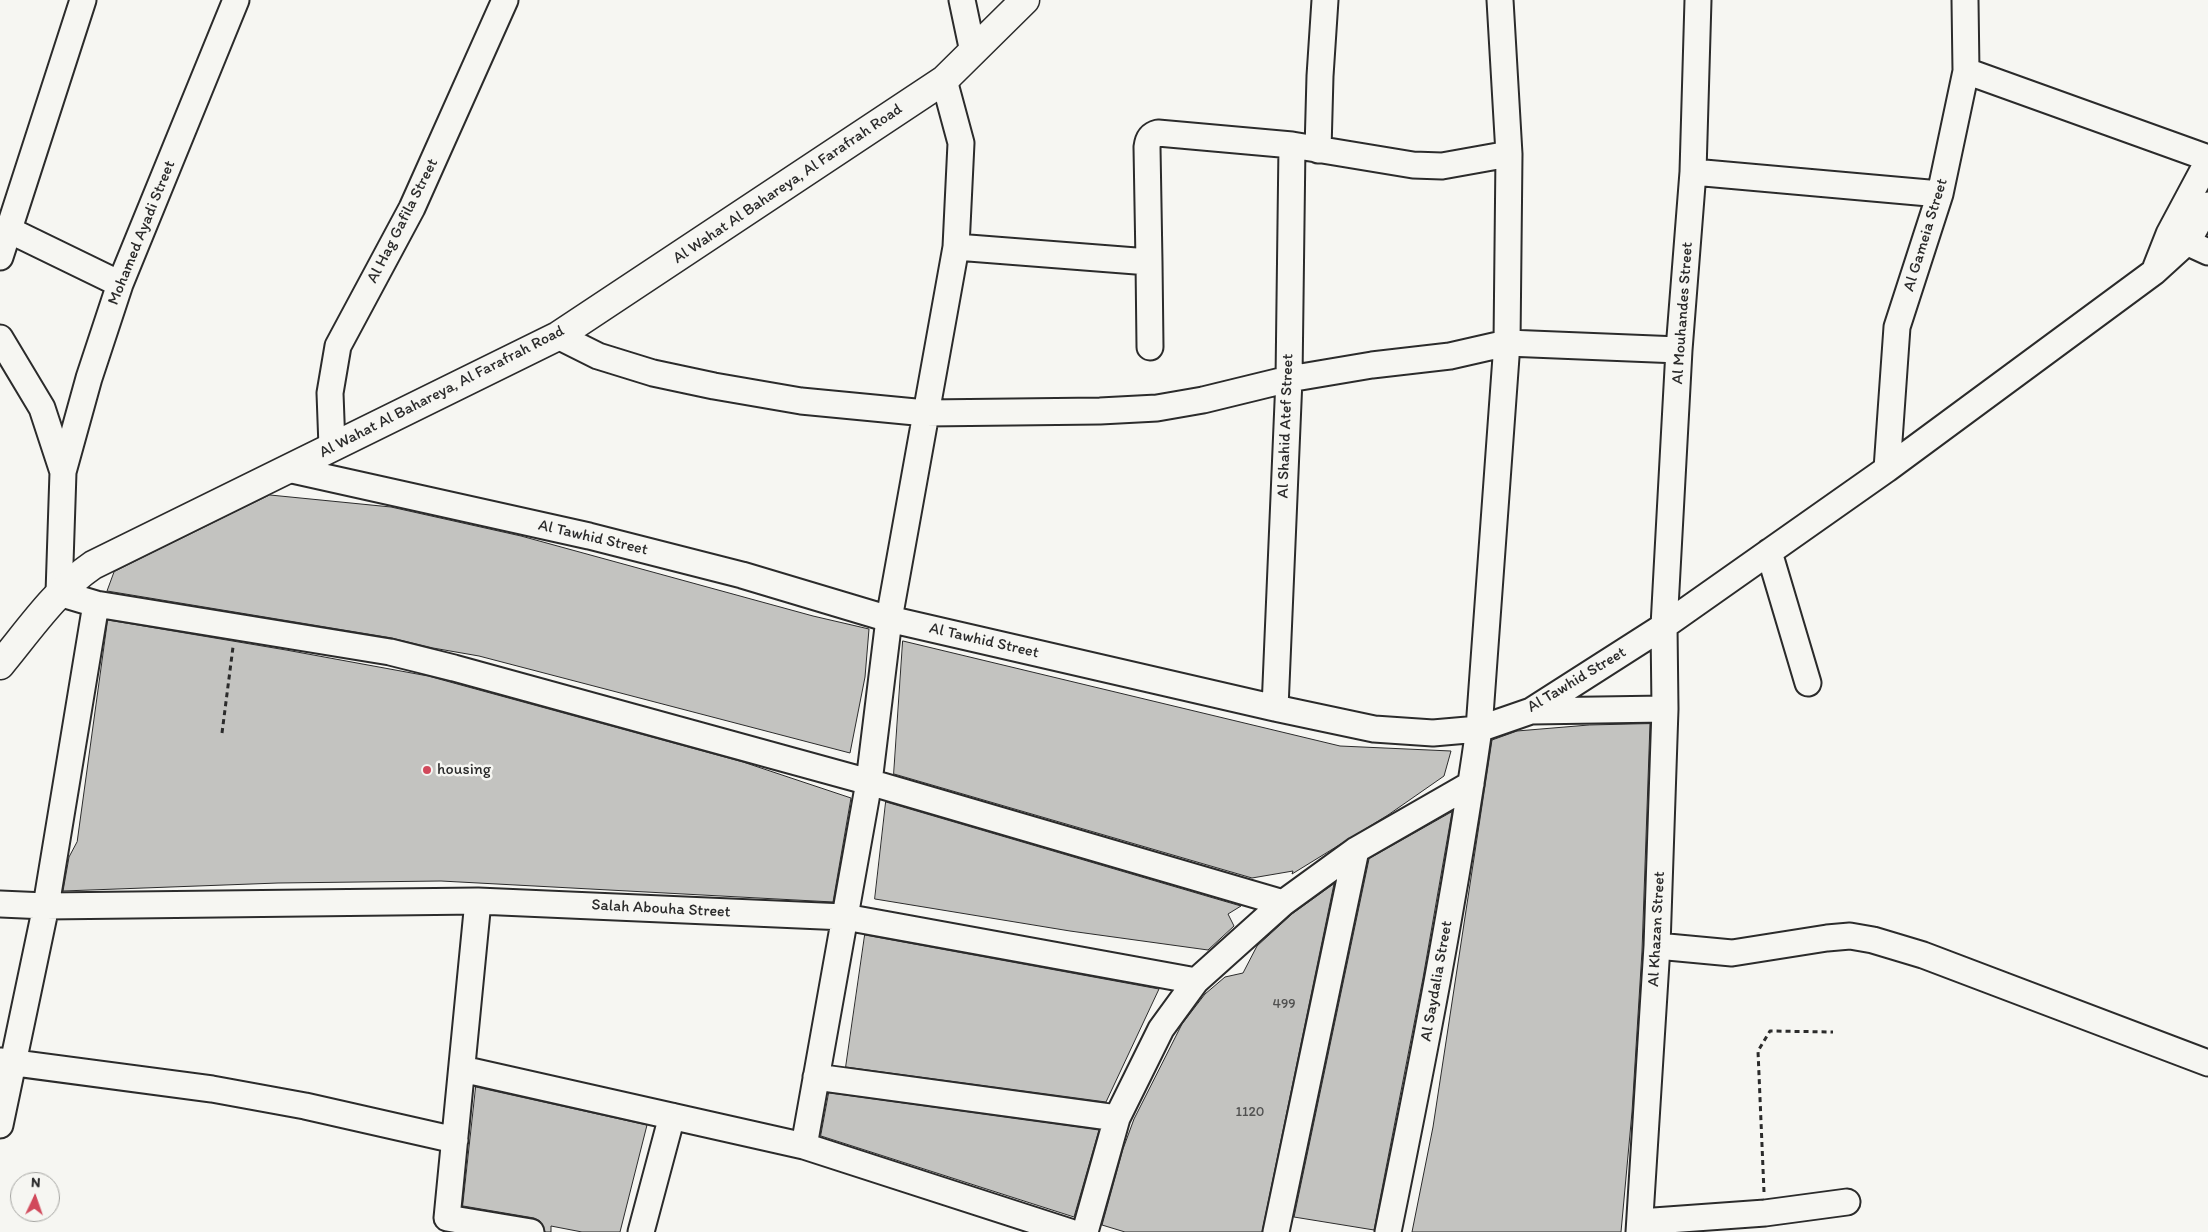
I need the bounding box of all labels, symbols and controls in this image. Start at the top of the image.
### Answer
street label: Al Wahat Al Bahareya, Al Farafrah Road [670,100,906,268]
street label: Al Hag Gafila Street [363,155,443,287]
street label: Mohamed Ayadi Street [104,158,180,308]
street label: Al Gameia Street [1900,176,1952,294]
street label: Al Mouhandes Street [1668,241,1698,385]
street label: Al Wahat Al Bahareya, Al Farafrah Road [316,322,568,462]
street label: Al Shahid Atef Street [1274,353,1298,499]
street label: Al Tawhid Street [536,516,650,560]
street label: Al Tawhid Street [927,619,1041,663]
street label: Al Tawhid Street [1524,643,1630,717]
place label: housing [437,760,491,780]
marker: housing [421,764,433,776]
street label: Al Khazan Street [1644,871,1670,987]
street label: Salah Abouha Street [591,896,731,922]
street label: Al Saydalia Street [1417,919,1457,1043]
house number: 499 [1272,996,1296,1012]
house number: 1120 [1236,1104,1264,1120]
north arrow [10,1172,60,1222]
text: N [31,1174,41,1191]

